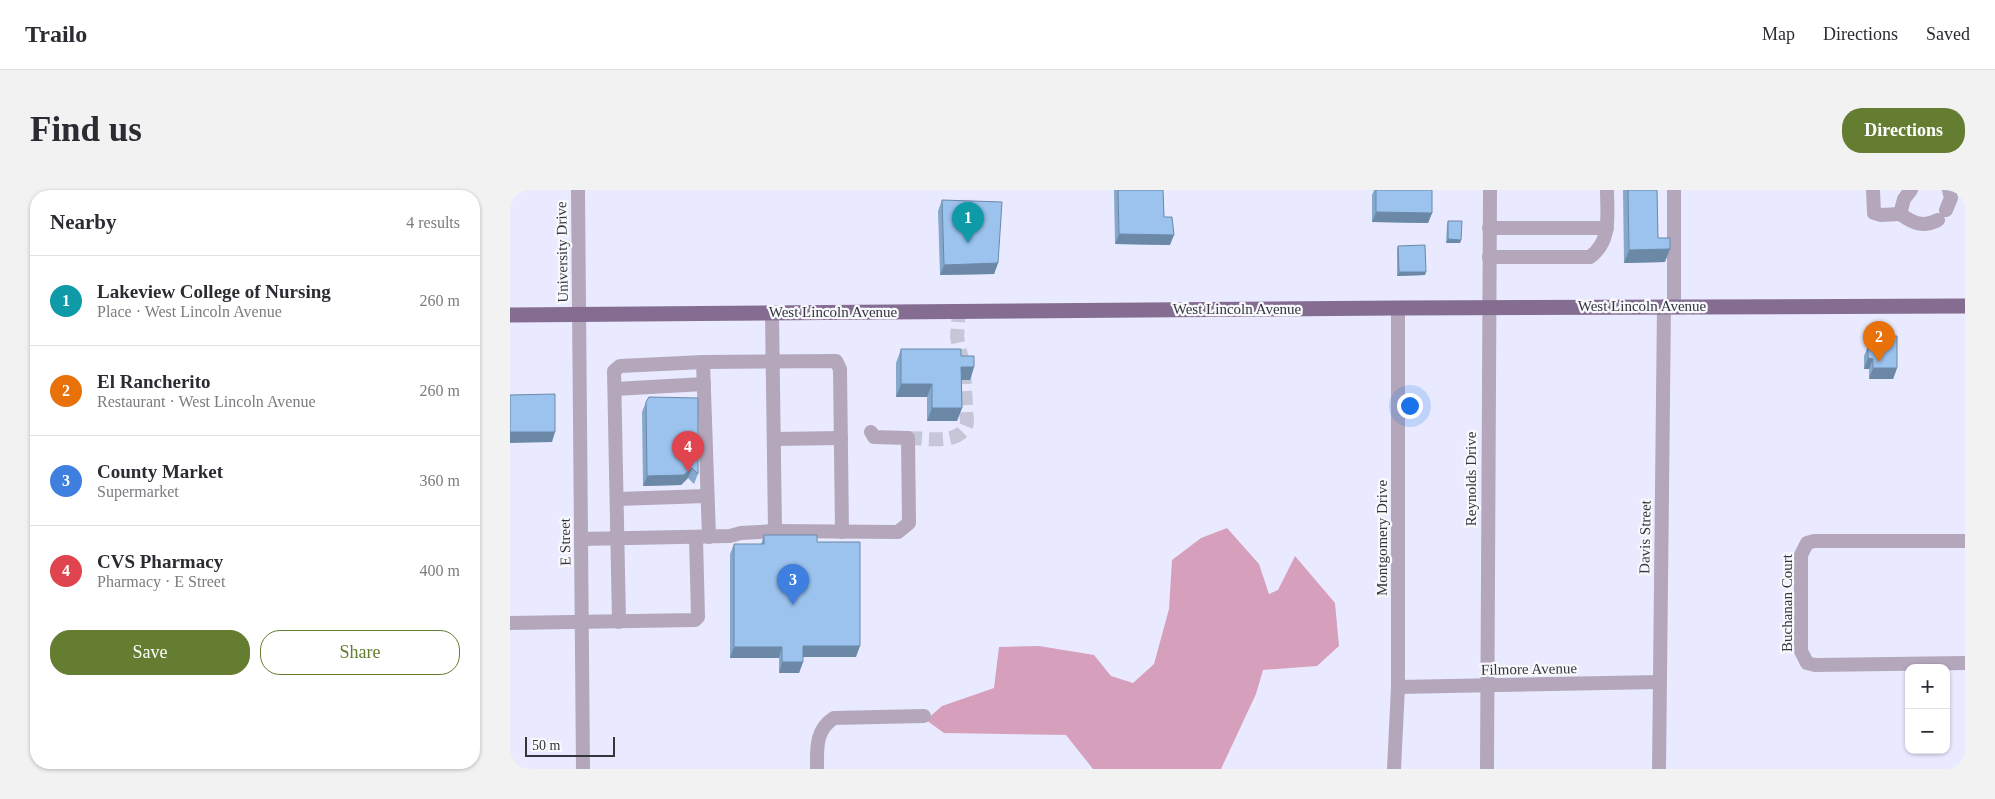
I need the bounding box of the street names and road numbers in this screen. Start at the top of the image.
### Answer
street label: University Drive [553,201,571,303]
street label: West Lincoln Avenue [1578,298,1707,314]
street label: West Lincoln Avenue [1173,301,1302,317]
street label: West Lincoln Avenue [769,304,898,320]
street label: Reynolds Drive [1463,431,1479,526]
street label: Montgomery Drive [1374,480,1390,596]
street label: Davis Street [1636,499,1654,574]
street label: E Street [557,517,573,566]
street label: Buchanan Court [1779,553,1795,652]
street label: Filmore Avenue [1481,660,1577,678]

